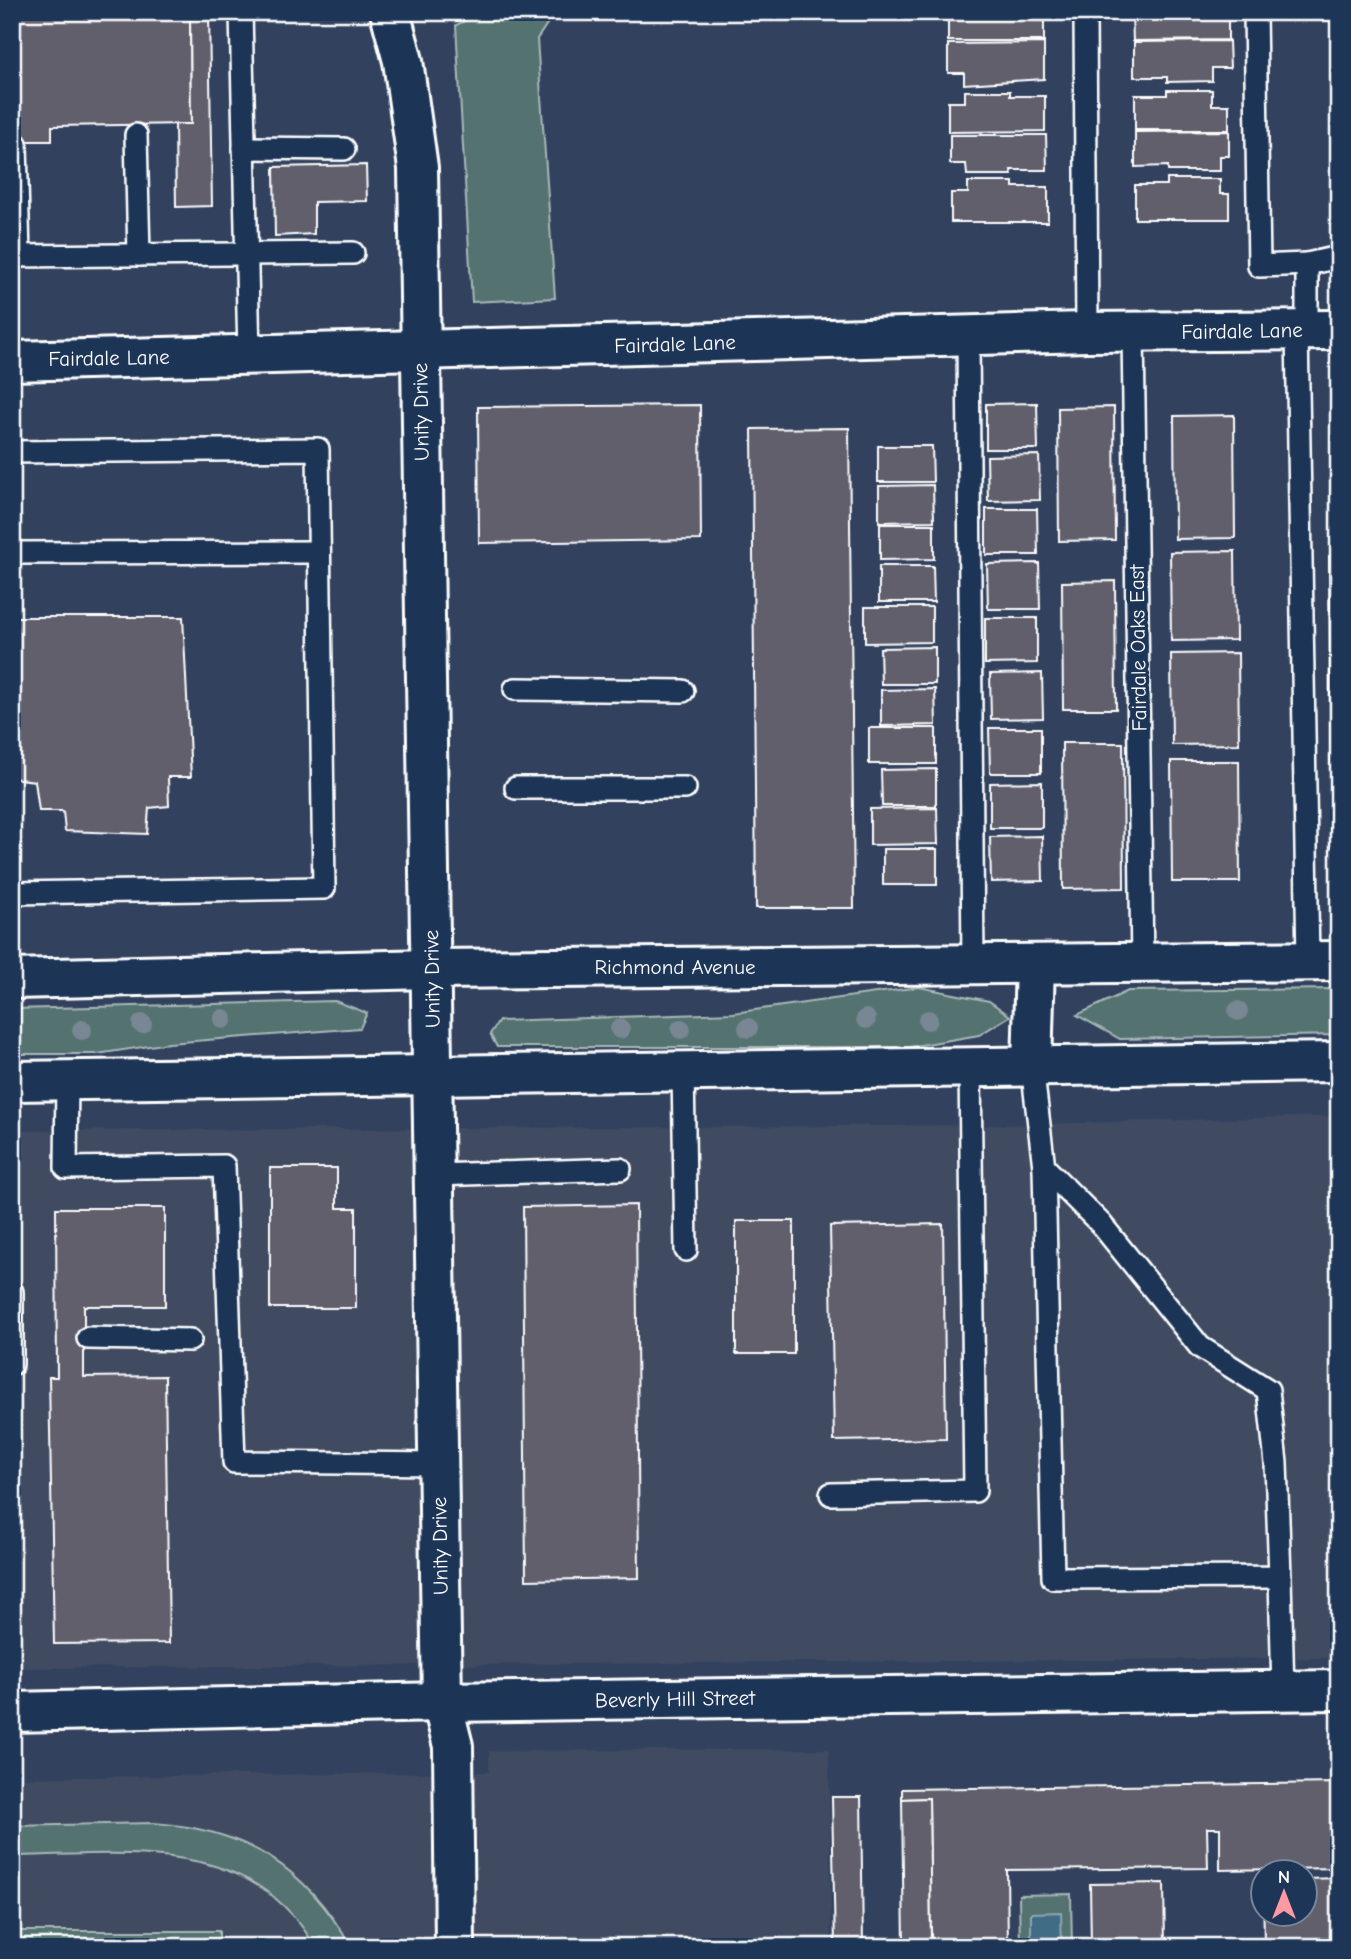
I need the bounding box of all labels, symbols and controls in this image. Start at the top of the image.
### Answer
street label: Fairdale Lane [1181,318,1303,344]
street label: Fairdale Lane [614,330,736,358]
street label: Fairdale Lane [48,345,170,371]
street label: Unity Drive [408,363,434,461]
street label: Fairdale Oaks East [1125,563,1151,732]
street label: Unity Drive [419,930,445,1028]
street label: Richmond Avenue [595,955,755,979]
street label: Unity Drive [427,1497,453,1595]
street label: Beverly Hill Street [595,1686,756,1712]
north arrow [1250,1857,1320,1927]
text: N [1278,1866,1290,1888]

